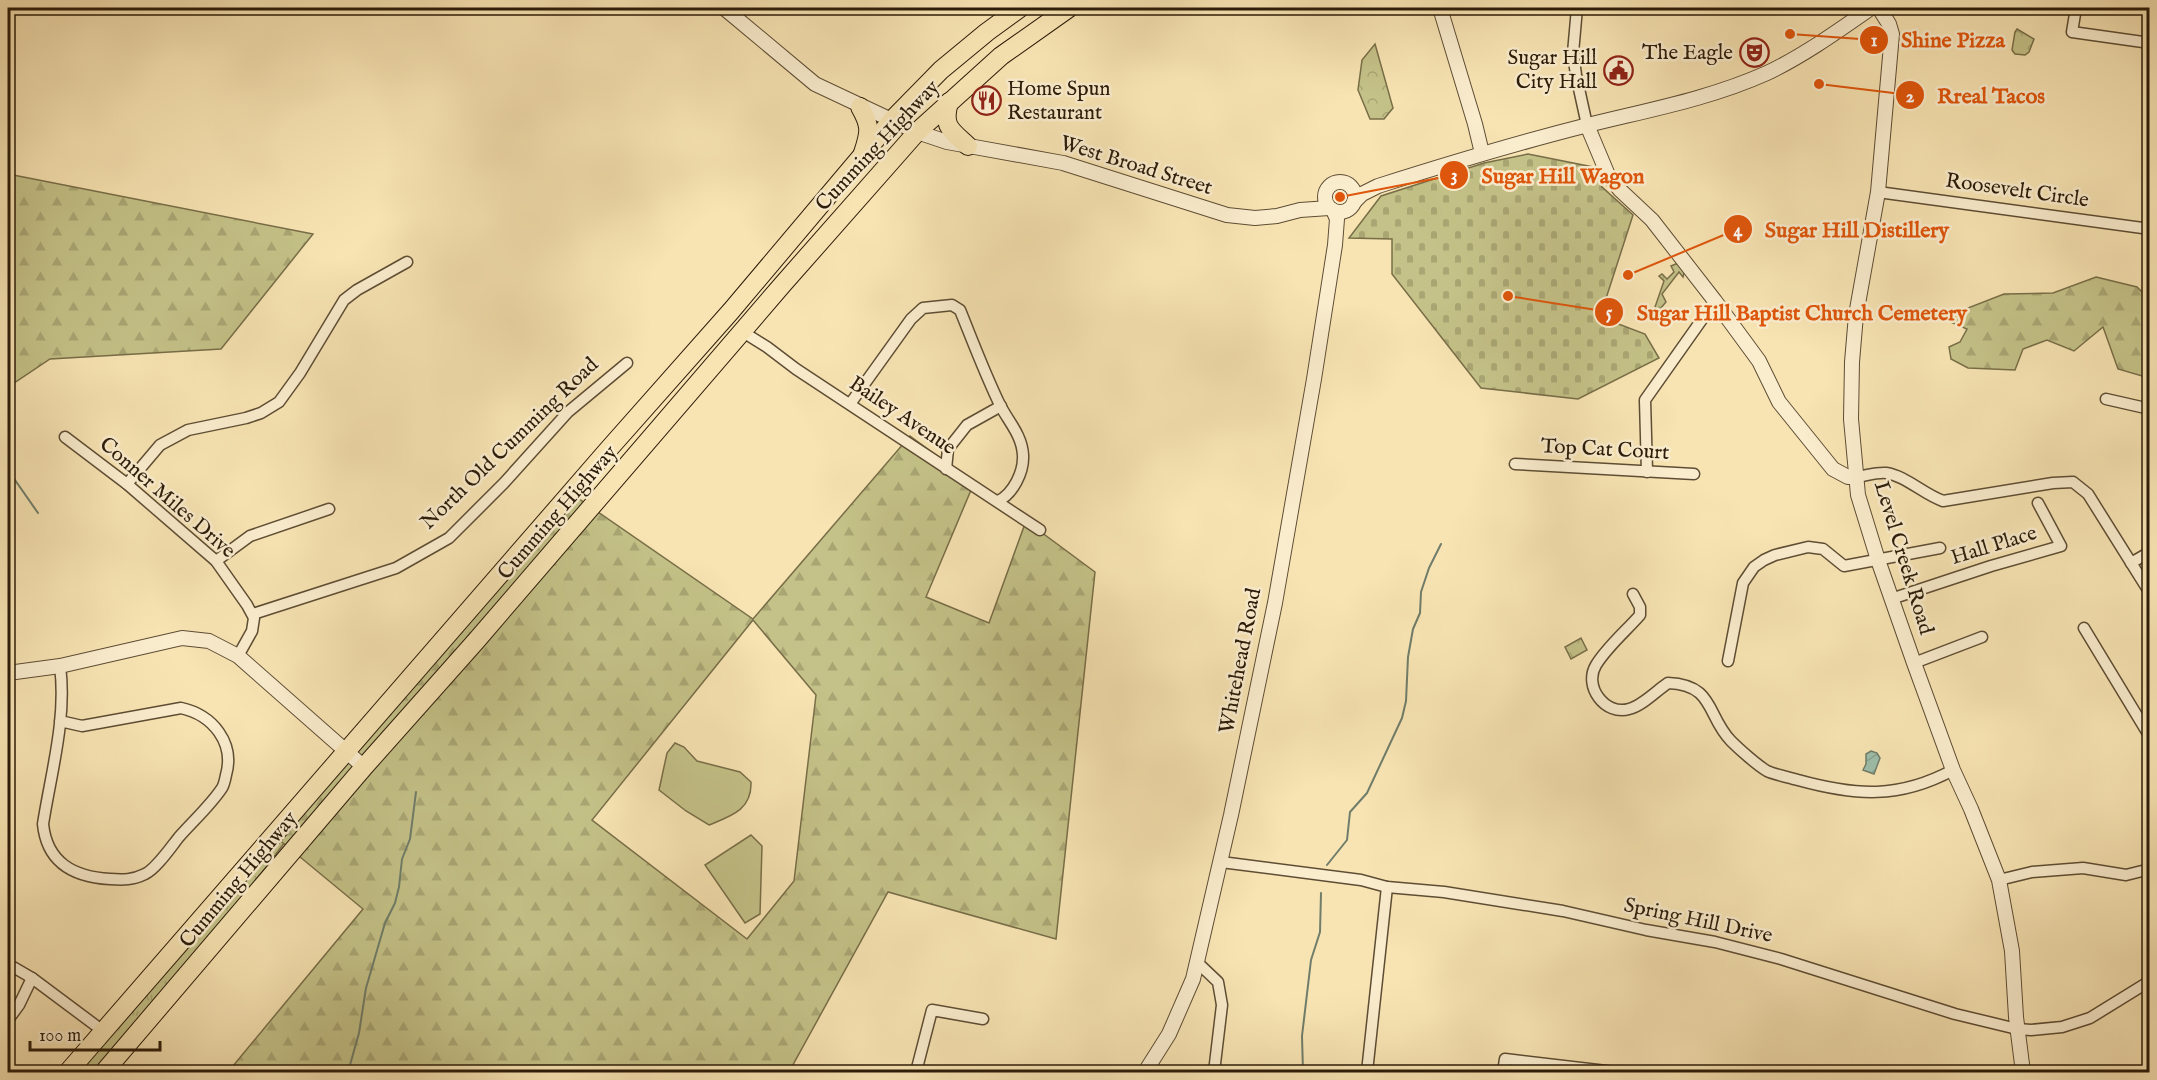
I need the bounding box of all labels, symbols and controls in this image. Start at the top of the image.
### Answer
callout: Shine Pizza [1859,20,2017,60]
text: Shine Pizza [1901,27,2005,55]
text: 1 [1871,30,1878,53]
theatre icon: The Eagle [1738,37,1770,69]
place label: The Eagle [1642,40,1733,67]
place label: Sugar Hill City Hall [1507,45,1597,96]
public building icon: Sugar Hill City Hall [1602,54,1634,86]
street label: Cumming Highway [810,74,946,217]
callout: Rreal Tacos [1895,75,2057,115]
place label: Home Spun Restaurant [1007,76,1111,127]
text: Rreal Tacos [1937,83,2045,111]
restaurant icon: Home Spun Restaurant [970,85,1002,117]
text: 2 [1906,86,1915,109]
street label: West Broad Street [1057,130,1215,202]
callout: Sugar Hill Wagon [1439,155,1657,195]
text: Sugar Hill Wagon [1481,163,1645,191]
text: 3 [1451,165,1457,188]
street label: Roosevelt Circle [1944,168,2091,214]
callout: Sugar Hill Distillery [1723,209,1961,249]
text: Sugar Hill Distillery [1765,217,1950,245]
text: 4 [1734,220,1744,243]
callout: Sugar Hill Baptist Church Cemetery [1594,292,1979,332]
text: Sugar Hill Baptist Church Cemetery [1637,300,1968,328]
text: 5 [1606,302,1613,325]
street label: North Old Cumming Road [415,351,605,536]
street label: Bailey Avenue [843,370,961,462]
street label: Conner Miles Drive [93,431,241,565]
street label: Top Cat Court [1540,433,1670,467]
street label: Cumming Highway [492,439,624,586]
street label: Level Creek Road [1867,478,1939,639]
street label: Hall Place [1948,520,2041,572]
street label: Whitehead Road [1214,585,1268,736]
street label: Cumming Highway [174,806,304,954]
street label: Spring Hill Drive [1621,892,1775,950]
scale bar [30,1014,160,1052]
text: 100 m [39,1025,81,1048]

